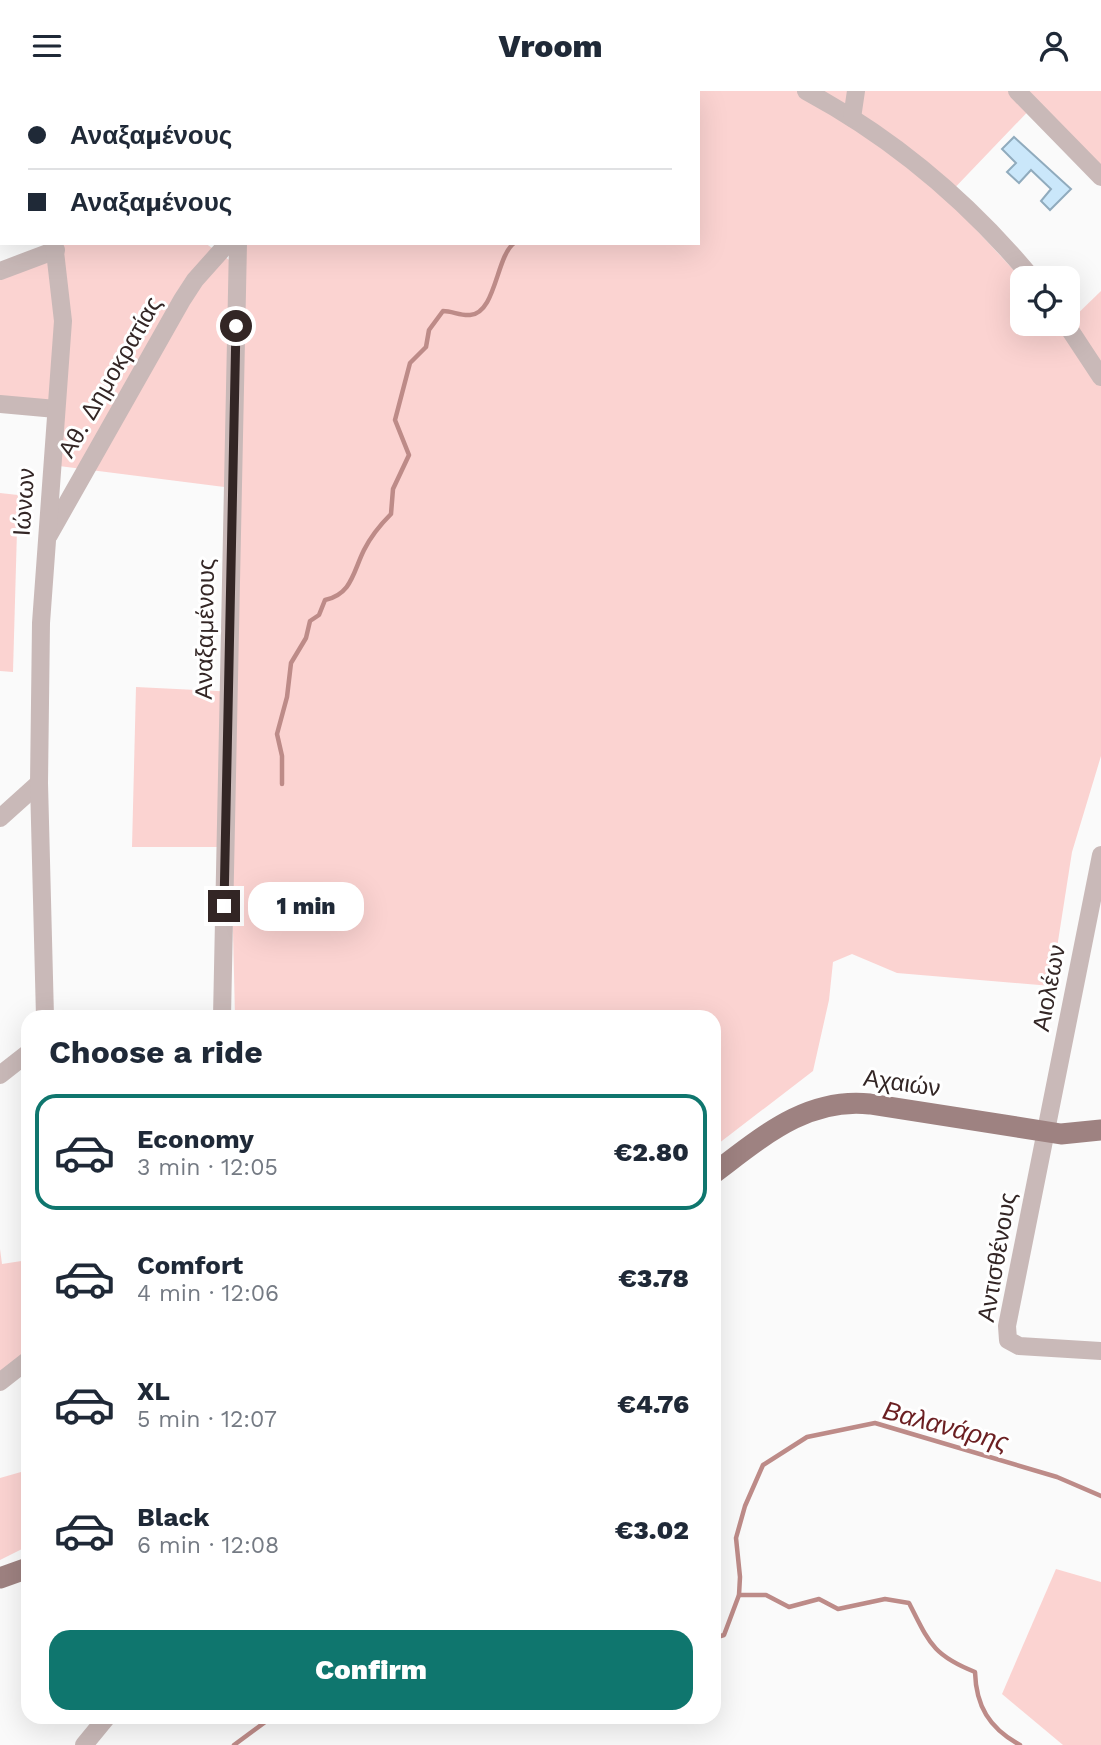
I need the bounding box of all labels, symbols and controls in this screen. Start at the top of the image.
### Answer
icon: menu [28,27,66,65]
text: Vroom [498,27,603,65]
icon: person [1035,27,1073,65]
text: Αναξαμένους [70,120,232,150]
text: Αναξαμένους [70,187,232,217]
map controls [1010,266,1080,336]
button: locate [1010,266,1080,336]
street label: Αθ. Δημοκρατίας [53,291,167,463]
route start [220,310,252,342]
street label: Ιώνων [8,467,40,537]
street label: Αναξαμένους [190,558,220,700]
callout: 1 min [248,881,364,931]
route end [208,890,240,922]
text: 1 min [276,893,336,920]
street label: Αιολέων [1027,942,1071,1034]
text: Choose a ride [49,1033,263,1071]
street label: Αχαιών [862,1064,942,1102]
icon: car [53,1121,116,1184]
text: Economy [137,1124,254,1154]
text: €2.80 [614,1137,689,1167]
text: 3 min · 12:05 [137,1154,278,1181]
street label: Αντισθένους [972,1190,1022,1324]
icon: car [53,1247,116,1310]
text: Comfort [137,1250,243,1280]
text: €3.78 [618,1263,689,1293]
text: 4 min · 12:06 [137,1280,279,1307]
icon: car [53,1373,116,1436]
text: XL [137,1376,170,1406]
text: €4.76 [617,1389,689,1419]
water label: Βαλανάρης [880,1395,1013,1457]
text: 5 min · 12:07 [137,1406,277,1433]
icon: car [53,1499,116,1562]
text: Black [137,1502,209,1532]
text: €3.02 [615,1515,689,1545]
text: 6 min · 12:08 [137,1532,279,1559]
button: Confirm [49,1630,693,1710]

